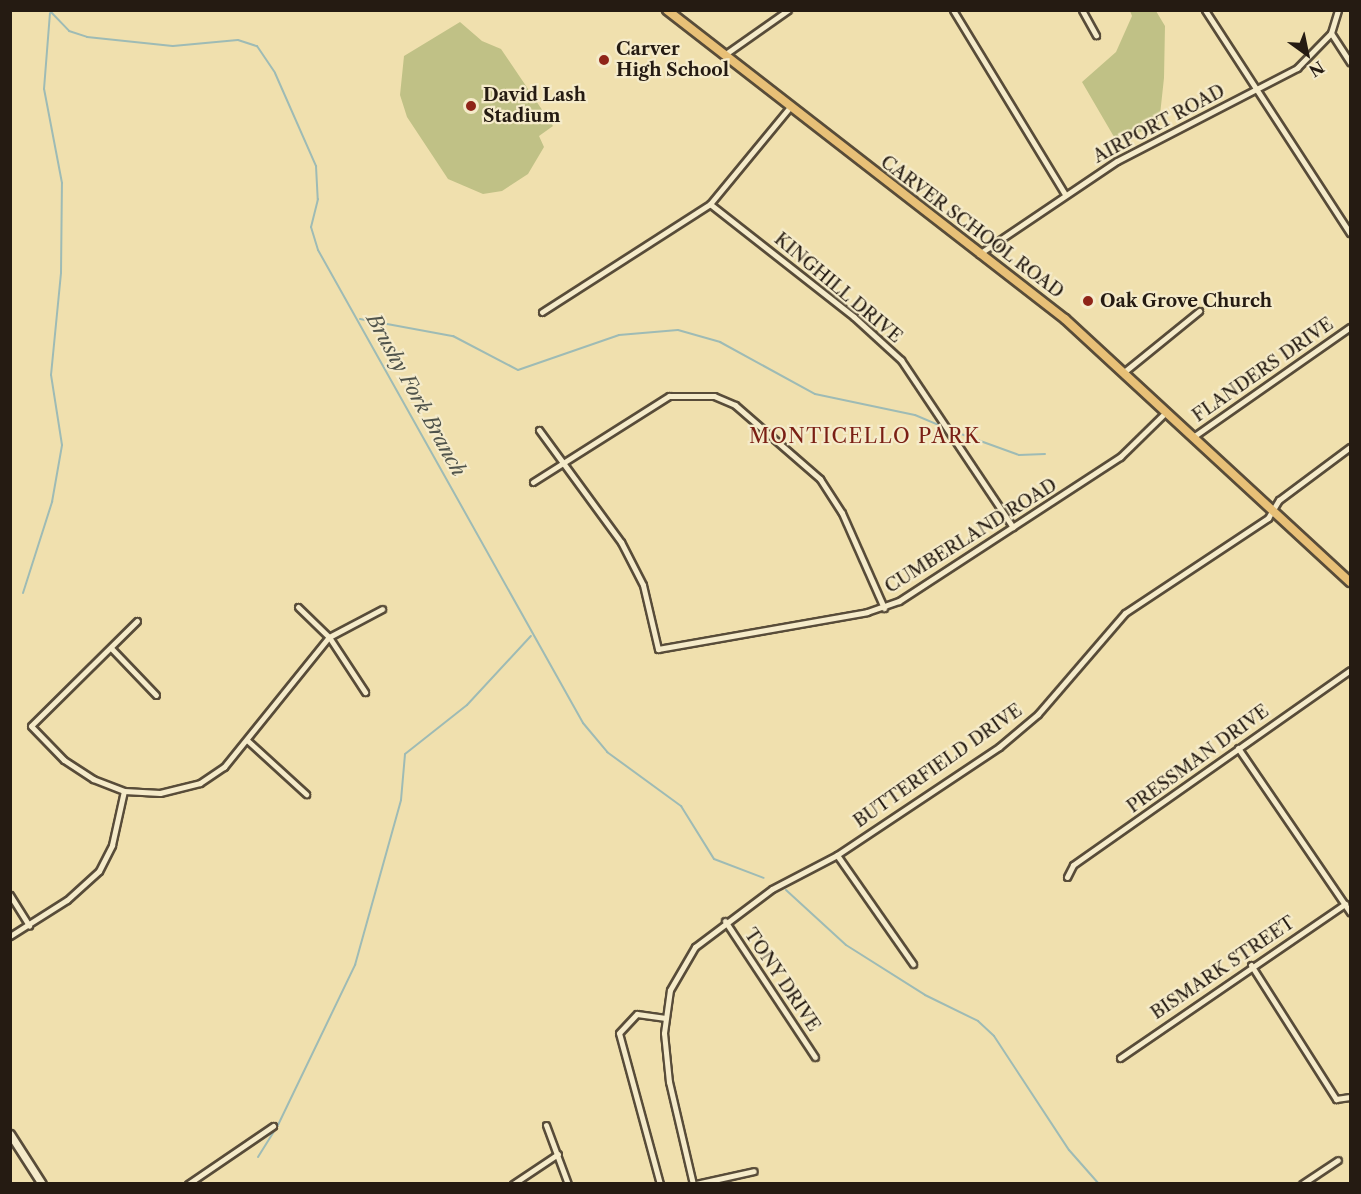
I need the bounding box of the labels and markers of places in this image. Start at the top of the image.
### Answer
place label: Carver High School [616,39,729,82]
marker: Carver High School [597,53,611,67]
place label: David Lash Stadium [483,85,586,128]
marker: David Lash Stadium [464,99,478,113]
place label: Oak Grove Church [1100,290,1272,312]
marker: Oak Grove Church [1081,294,1095,308]

